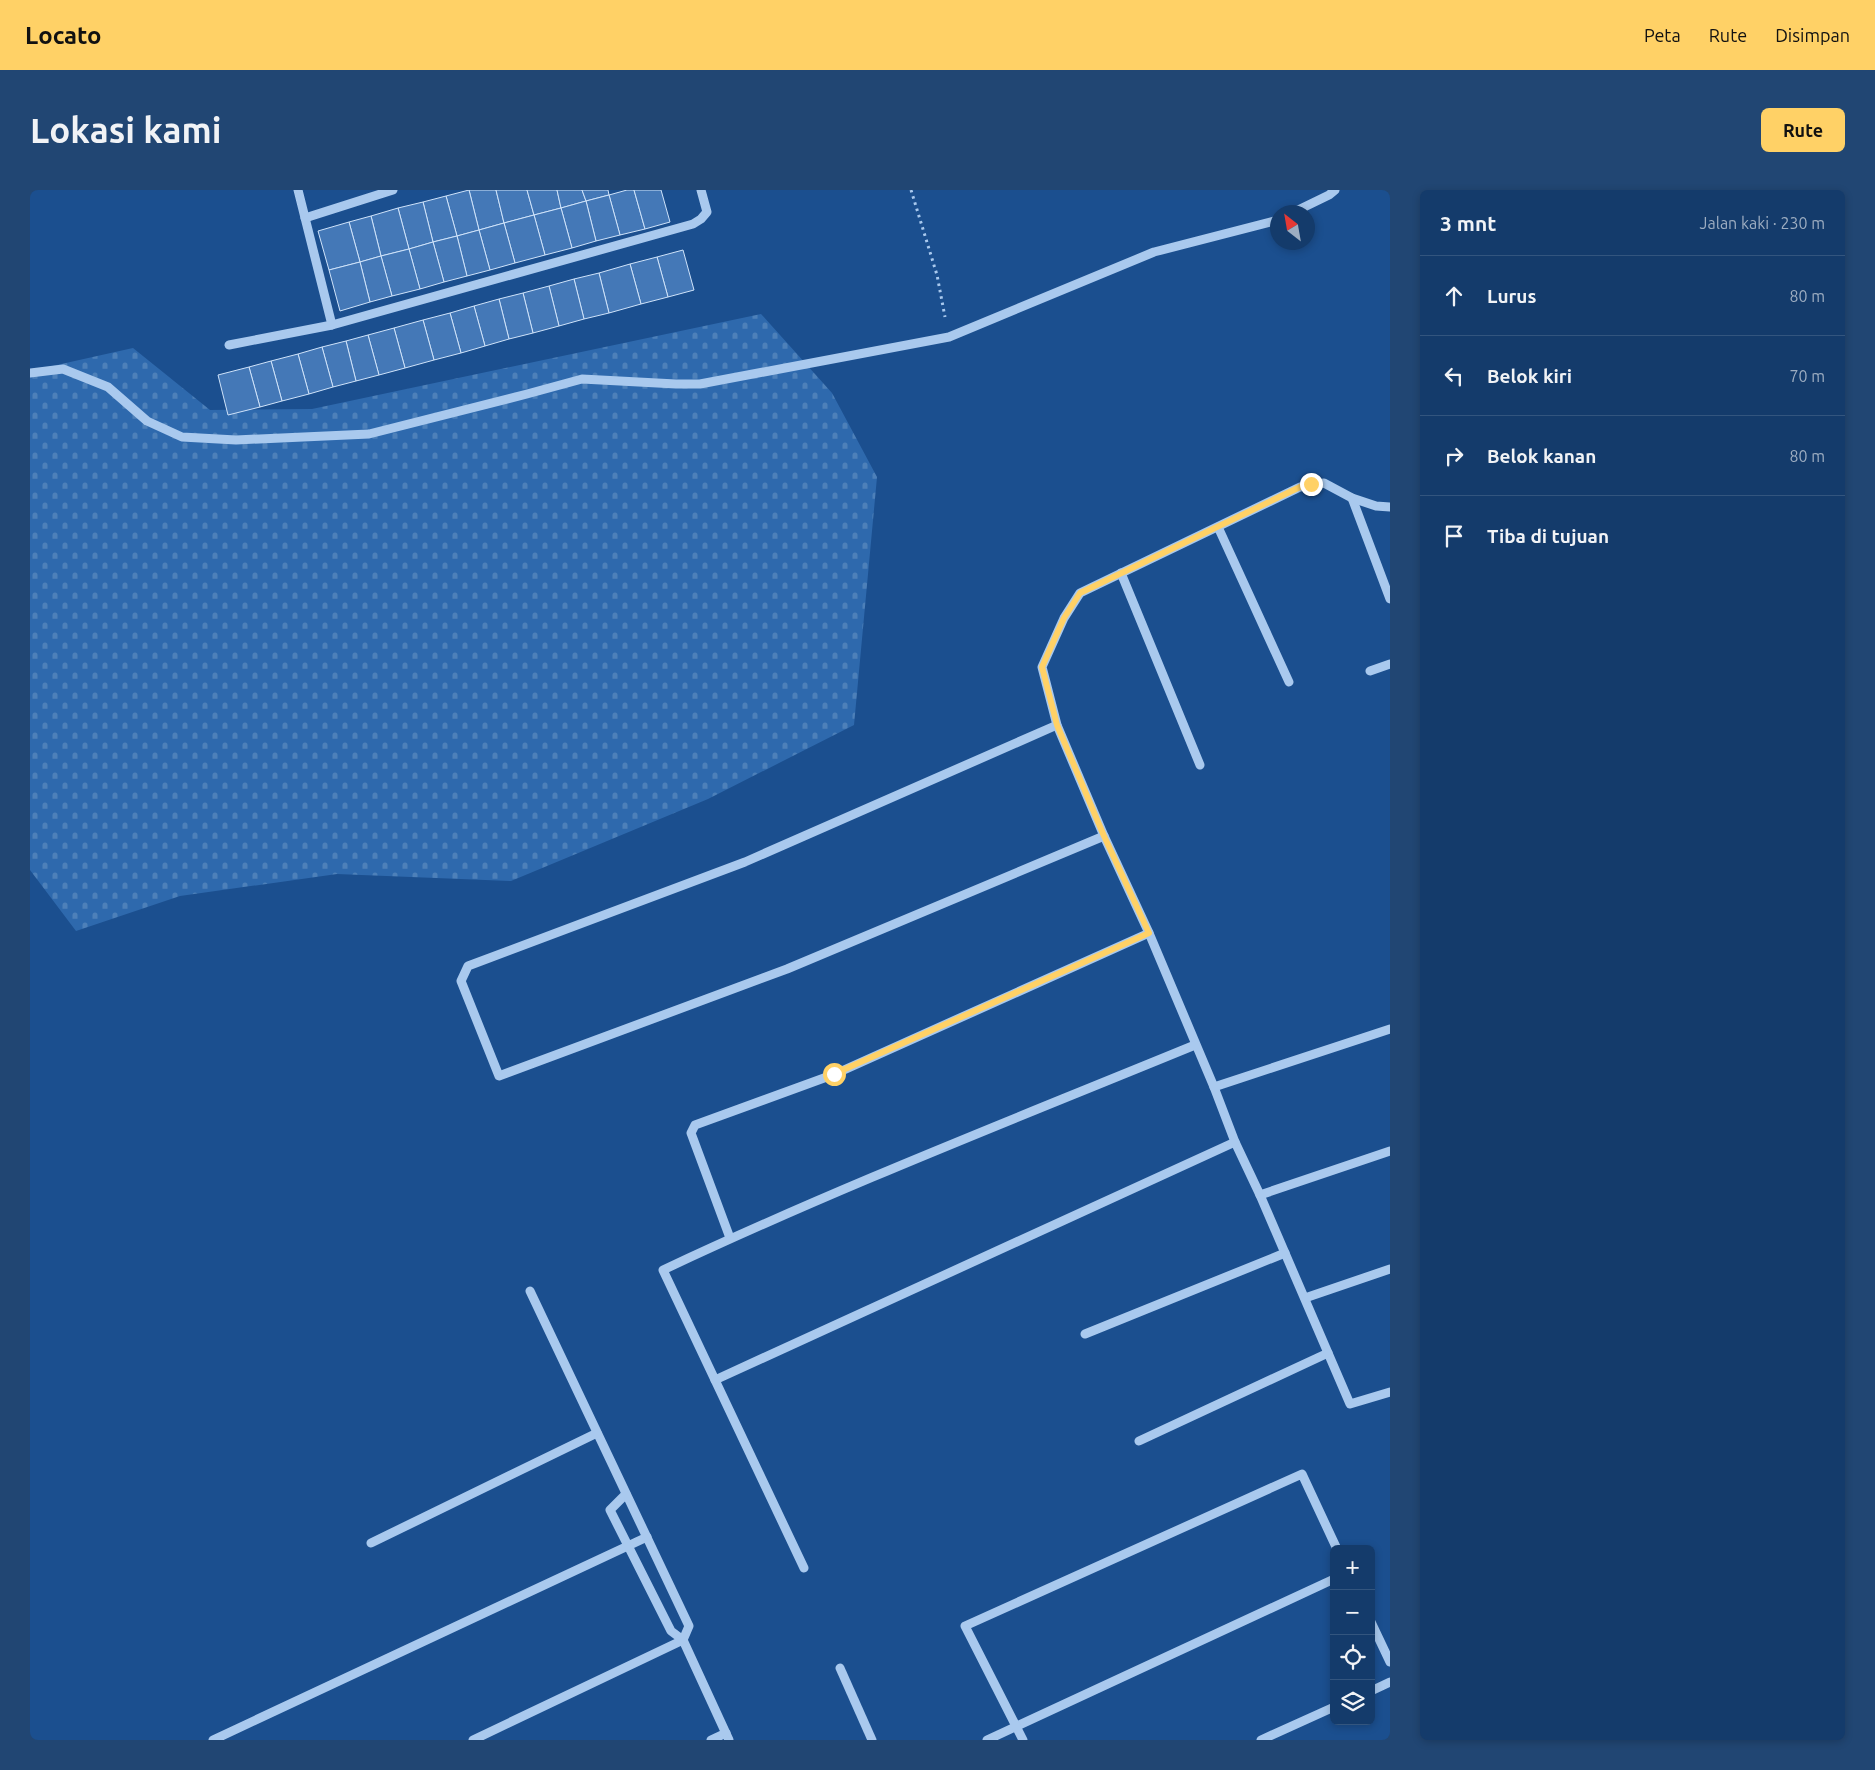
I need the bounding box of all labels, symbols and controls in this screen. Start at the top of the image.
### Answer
text: Locato [25,22,101,49]
text: Peta [1644,25,1681,45]
text: Rute [1709,25,1747,45]
text: Disimpan [1775,25,1850,45]
button: Rute [1761,108,1845,152]
text: Lokasi kami [30,110,222,150]
north arrow [1270,205,1315,250]
text: 3 mnt [1440,211,1496,235]
text: Jalan kaki · 230 m [1700,214,1825,232]
icon: ahead [1440,282,1468,310]
text: Lurus [1487,285,1536,307]
text: 80 m [1789,287,1825,305]
icon: left [1440,362,1468,390]
text: Belok kiri [1487,365,1572,387]
text: 70 m [1789,367,1825,385]
icon: right [1440,442,1468,470]
text: Belok kanan [1487,445,1596,467]
text: 80 m [1789,447,1825,465]
route end [1300,473,1323,496]
icon: arrive [1440,522,1468,550]
text: Tiba di tujuan [1487,525,1609,547]
route start [823,1063,846,1086]
map controls [1330,1545,1375,1725]
button: + [1330,1545,1375,1590]
button: − [1330,1590,1375,1635]
button: locate [1330,1635,1375,1680]
button: layers [1330,1680,1375,1725]

